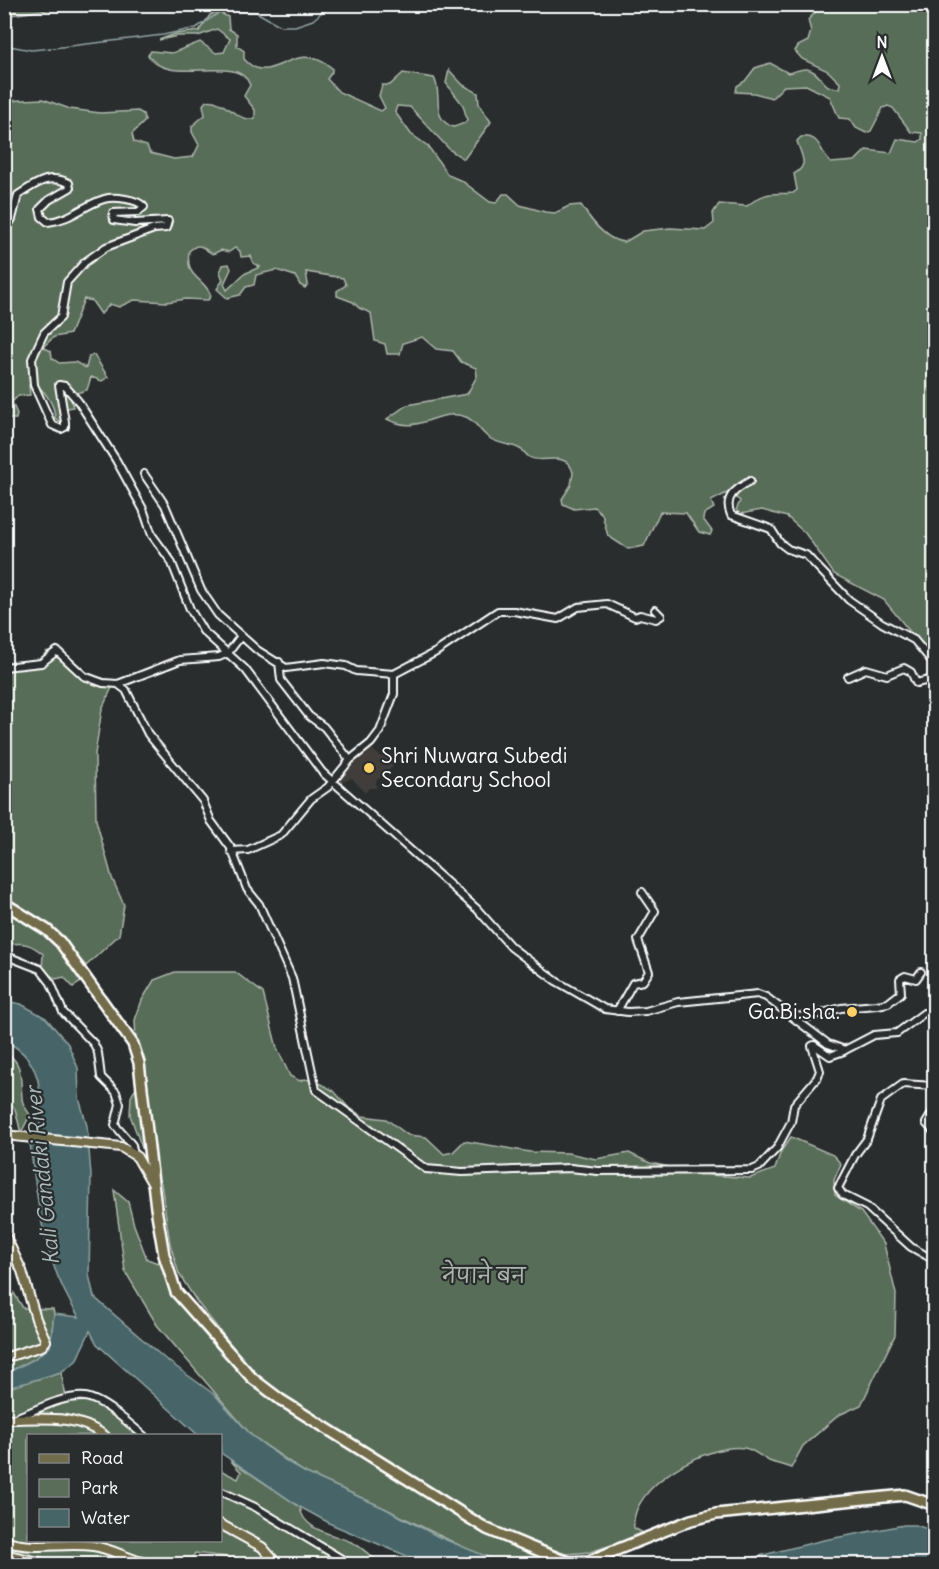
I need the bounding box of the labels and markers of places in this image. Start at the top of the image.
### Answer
place label: Shri Nuwara Subedi Secondary School [381,742,567,793]
marker: Shri Nuwara Subedi Secondary School [362,761,376,775]
place label: Ga.Bi.sha. [748,998,840,1025]
marker: Ga.Bi.sha. [845,1005,859,1019]

